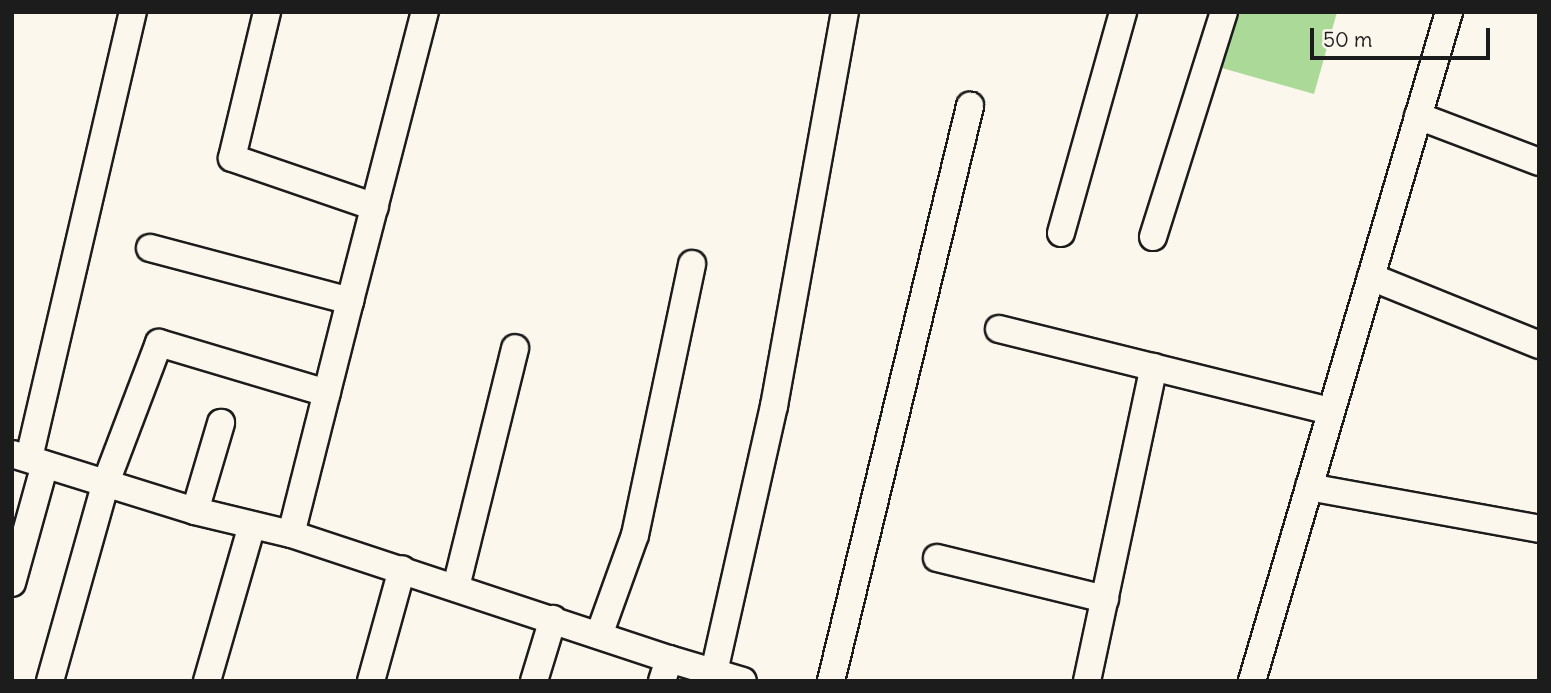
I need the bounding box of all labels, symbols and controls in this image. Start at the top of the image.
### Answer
scale bar [1313,14,1493,58]
text: 50 m [1323,26,1372,53]

